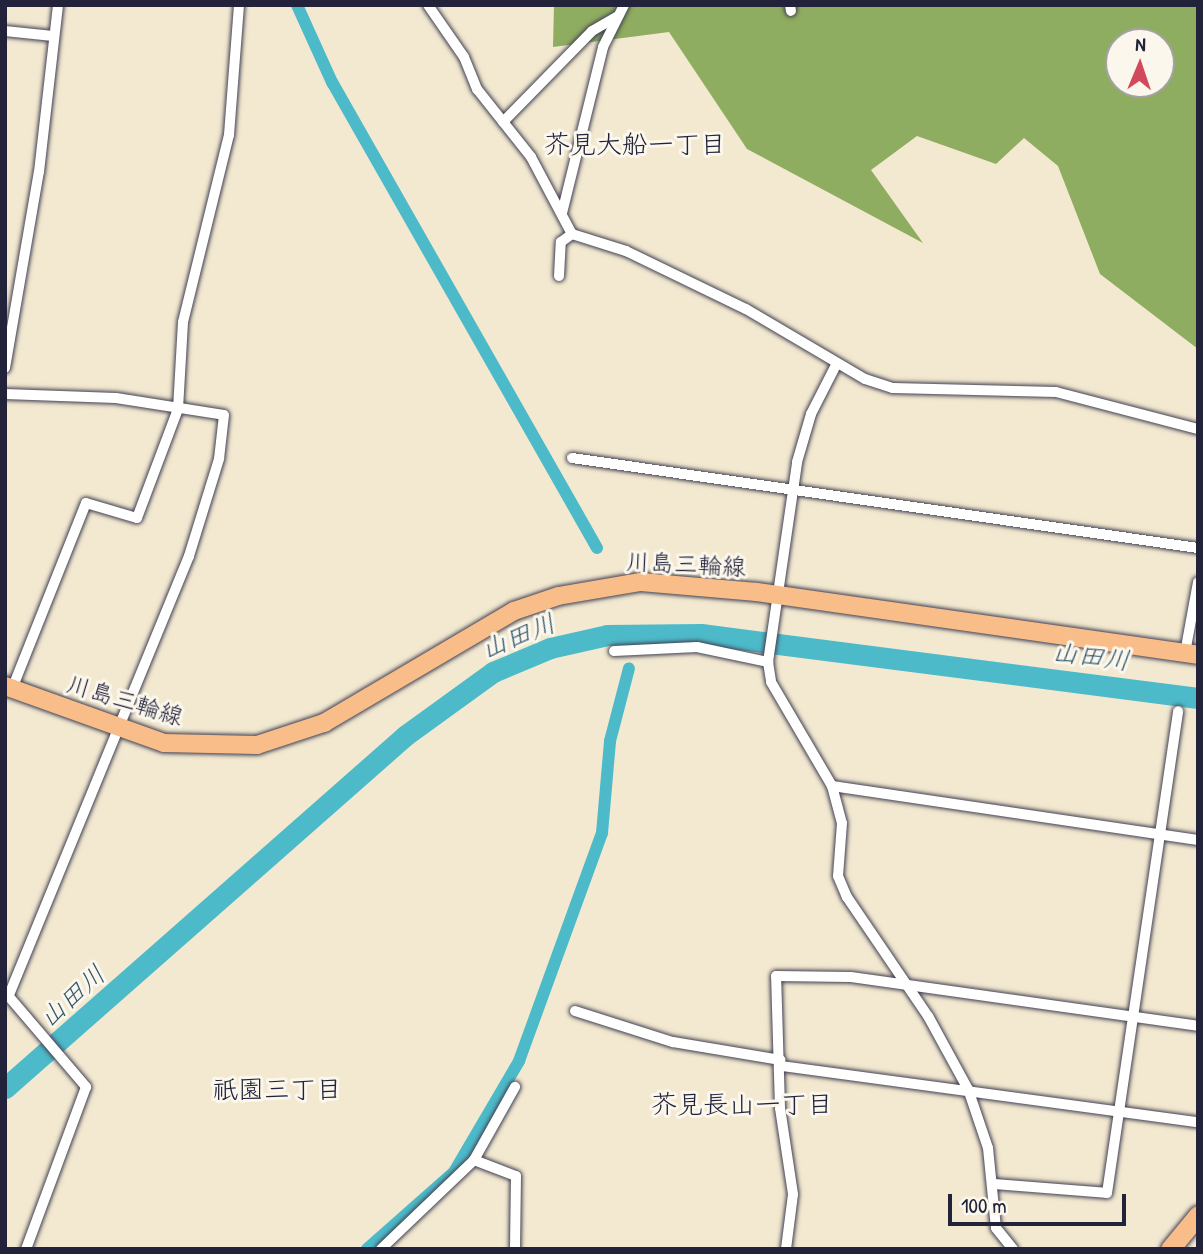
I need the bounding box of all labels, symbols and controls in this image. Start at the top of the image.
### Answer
north arrow [1105,28,1175,98]
text: N [1135,31,1146,57]
district label: 芥見大船一丁目 [544,128,726,160]
street label: 川島三輪線 [625,546,747,582]
water label: 山田川 [476,607,560,665]
water label: 山田川 [1050,636,1132,676]
street label: 川島三輪線 [63,669,187,731]
water label: 山田川 [33,958,111,1034]
district label: 祇園三丁目 [212,1073,342,1105]
district label: 芥見長山一丁目 [651,1088,833,1120]
scale bar [951,1180,1130,1224]
text: 100 m [961,1191,1007,1220]

